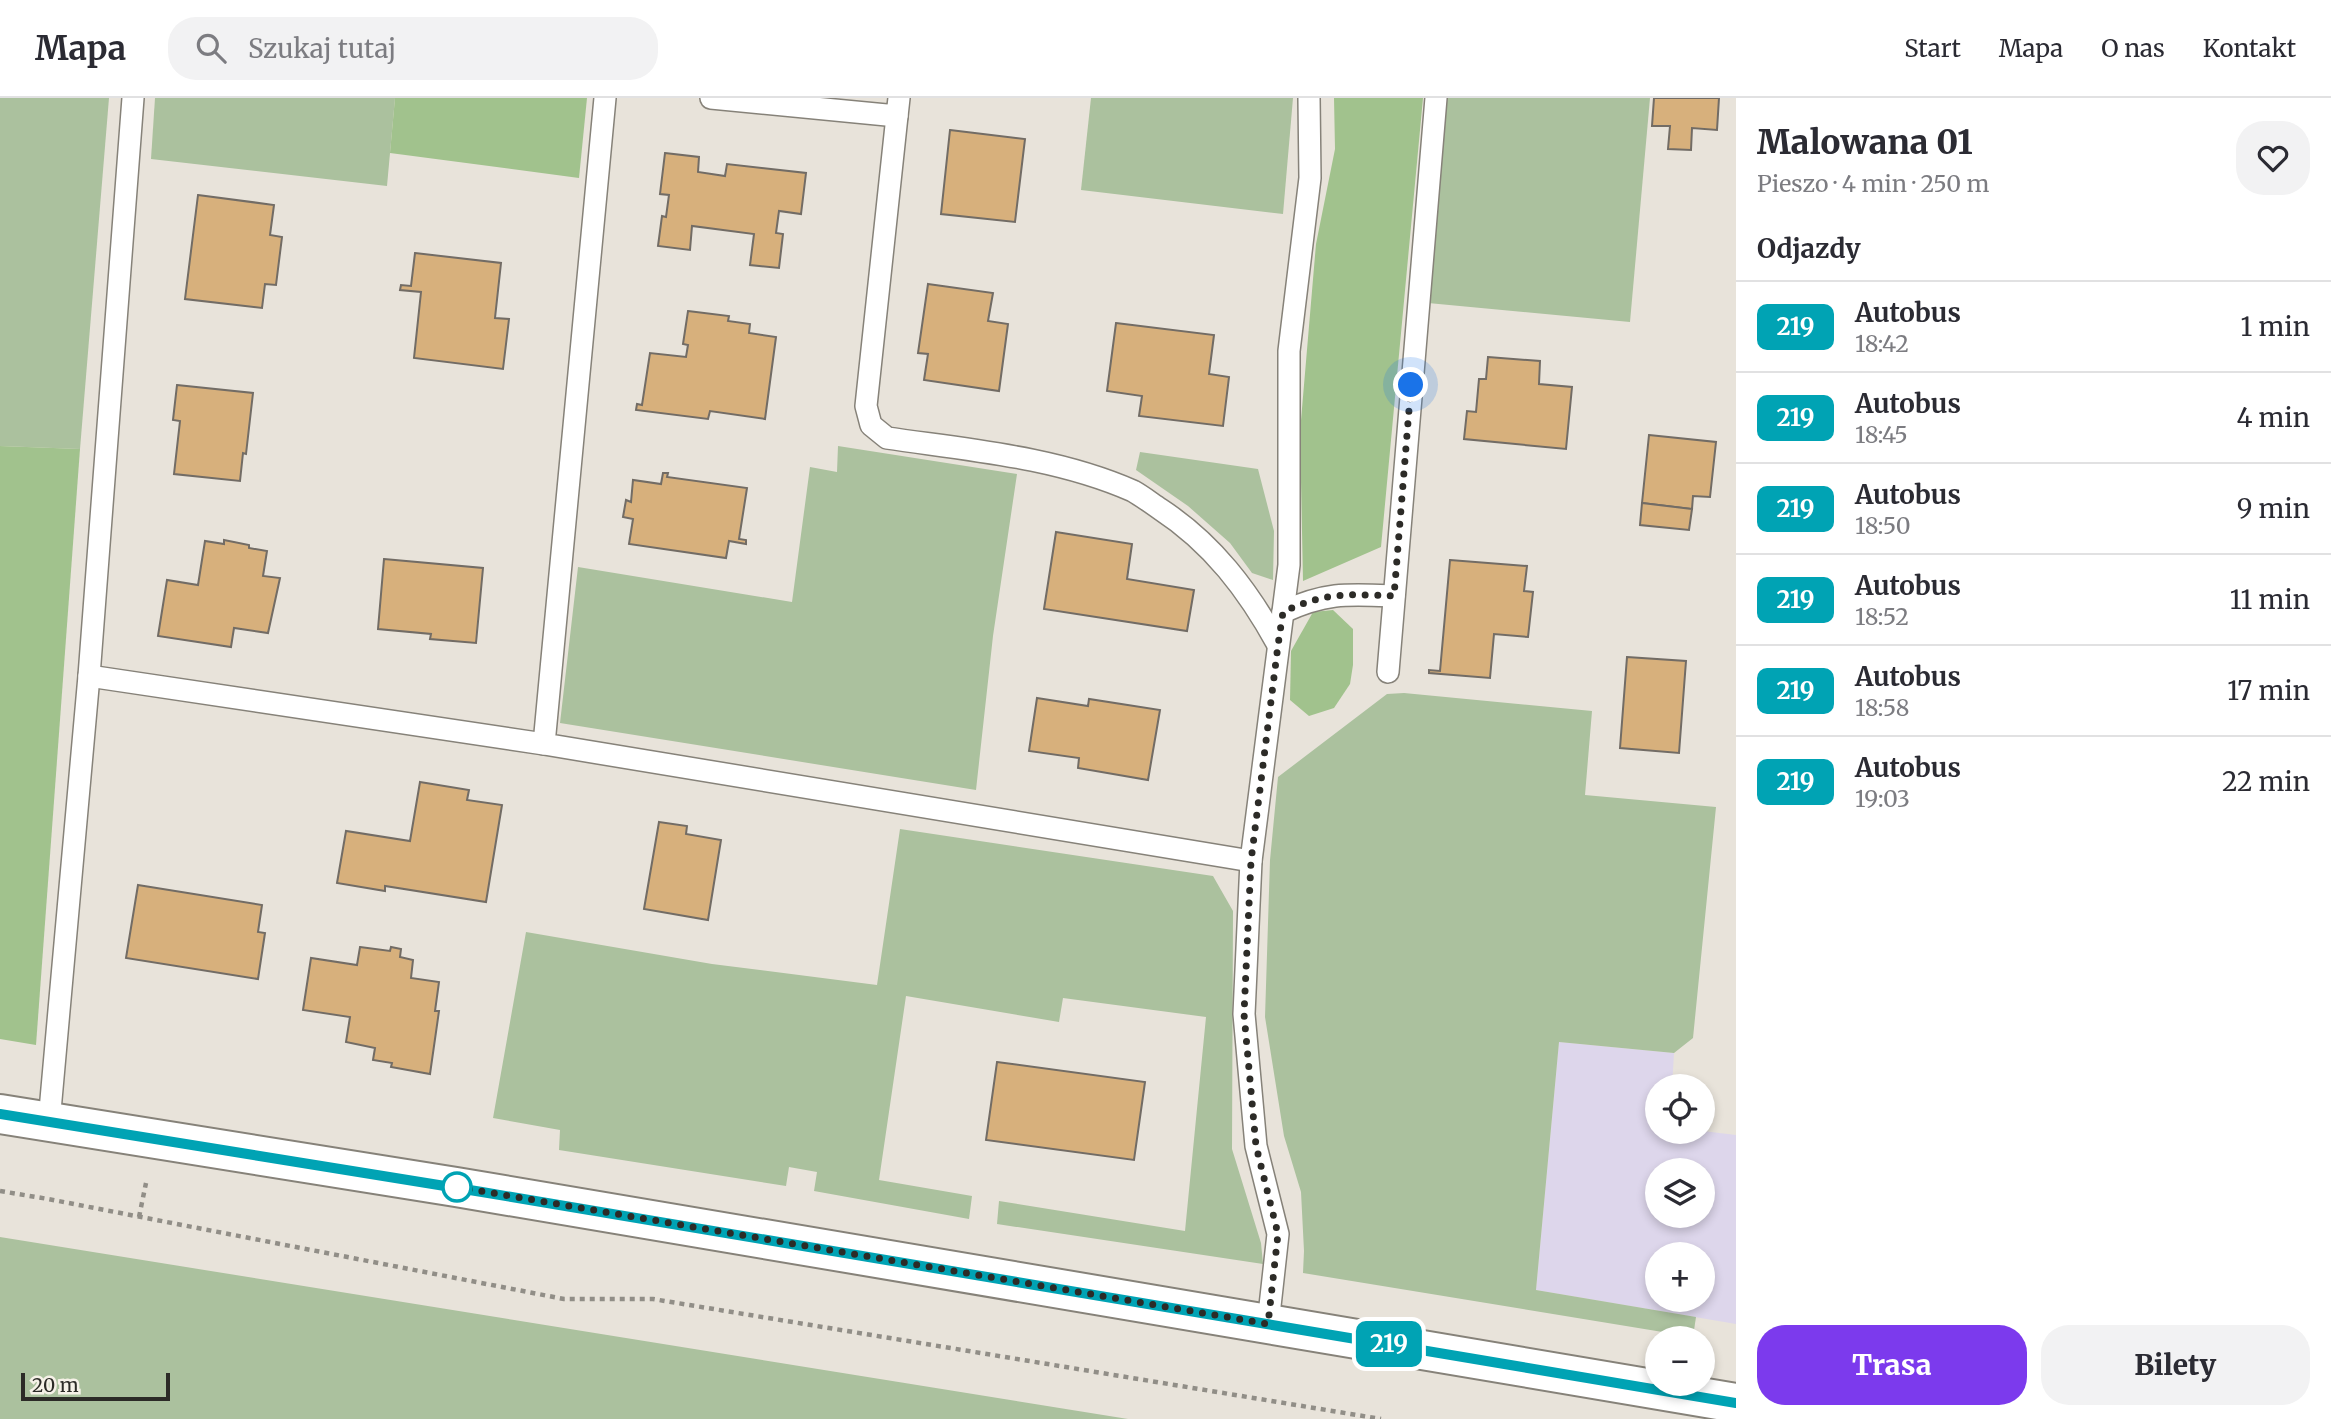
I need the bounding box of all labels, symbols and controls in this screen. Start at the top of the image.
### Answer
search box [168,17,658,80]
text: Mapa [35,28,126,69]
icon: search [192,29,230,67]
text: Szukaj tutaj [248,32,396,65]
text: Start [1904,33,1961,64]
text: Mapa [1999,33,2063,64]
text: O nas [2101,33,2165,64]
text: Kontakt [2203,33,2296,64]
button: heart [2236,121,2310,195]
text: Malowana 01 [1757,122,1973,163]
text: Pieszo · 4 min · 250 m [1757,169,1989,198]
text: Odjazdy [1757,232,1861,265]
text: Autobus [1855,296,1961,329]
text: 1 min [2241,310,2310,343]
text: 219 [1776,311,1815,342]
text: 18:42 [1855,329,1909,358]
your location [1393,367,1428,402]
text: Autobus [1855,387,1961,420]
text: 4 min [2236,401,2310,434]
text: 219 [1776,402,1815,433]
text: 18:45 [1855,420,1908,449]
text: Autobus [1855,478,1961,511]
text: 9 min [2237,492,2310,525]
text: 219 [1776,493,1815,524]
text: 18:50 [1855,511,1911,540]
text: Autobus [1855,569,1961,602]
text: 11 min [2230,583,2310,616]
text: 219 [1776,584,1815,615]
text: 18:52 [1855,602,1909,631]
text: Autobus [1855,660,1961,693]
text: 17 min [2227,674,2310,707]
text: 219 [1776,675,1815,706]
text: 18:58 [1855,693,1909,722]
text: Autobus [1855,751,1961,784]
text: 22 min [2222,765,2310,798]
text: 219 [1776,766,1815,797]
text: 19:03 [1855,784,1910,813]
map controls [1645,1074,1715,1396]
button: locate [1645,1074,1715,1144]
button: layers [1645,1158,1715,1228]
unlabelled marker [442,1172,472,1202]
button: + [1645,1242,1715,1312]
line badge: 219 [1349,1321,1429,1367]
button: Trasa [1757,1325,2027,1405]
button: Bilety [2041,1325,2310,1405]
button: − [1645,1326,1715,1396]
text: 219 [1370,1328,1408,1359]
scale bar [21,1370,170,1402]
text: 20 m [32,1373,79,1397]

